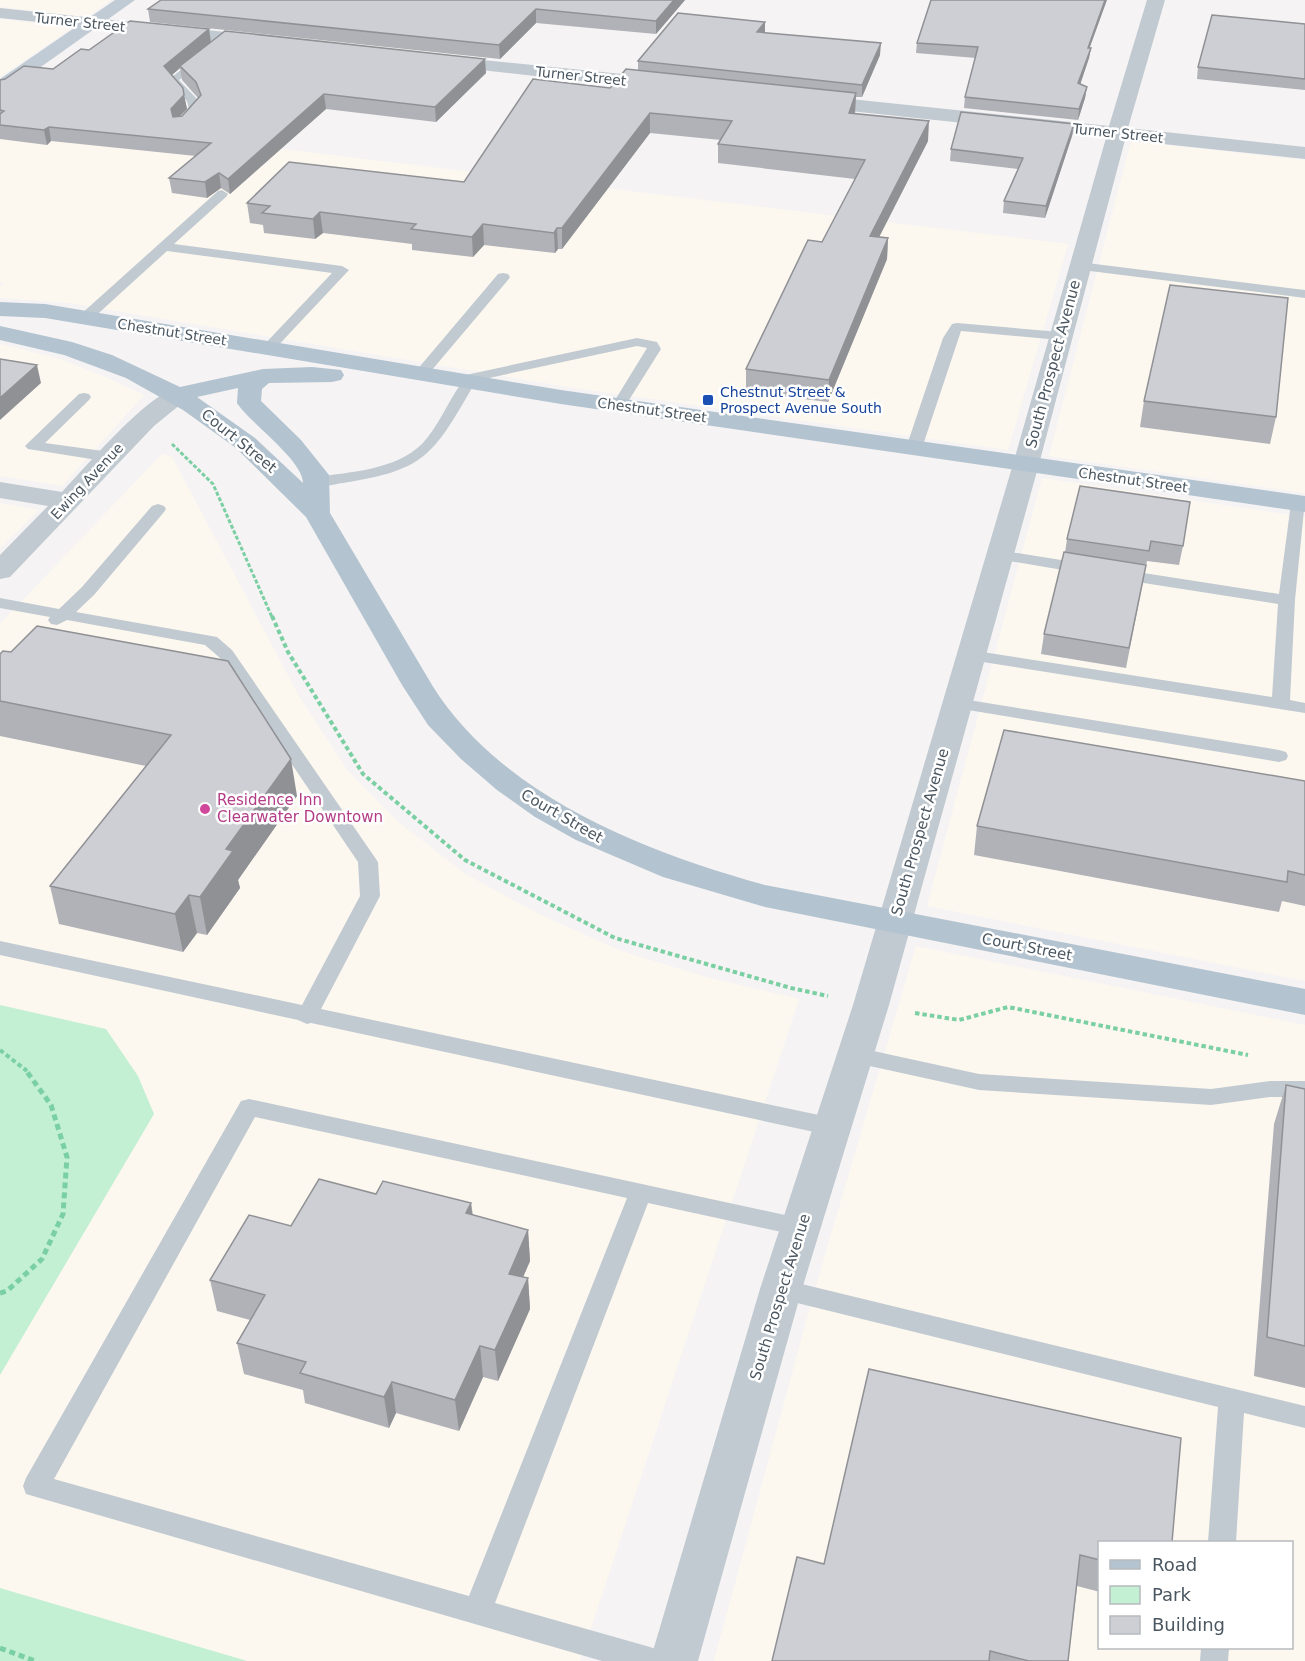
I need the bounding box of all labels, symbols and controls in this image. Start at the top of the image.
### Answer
street label: Turner Street [33,9,127,35]
street label: Turner Street [534,63,628,89]
street label: Turner Street [1071,120,1165,146]
street label: South Prospect Avenue [1022,278,1084,450]
street label: Chestnut Street [116,315,228,349]
place label: Chestnut Street & Prospect Avenue South [720,384,882,416]
marker: Chestnut Street & Prospect Avenue South [701,393,715,407]
street label: Chestnut Street [596,394,708,426]
street label: Court Street [198,405,280,477]
street label: Ewing Avenue [48,440,126,522]
street label: Chestnut Street [1077,464,1189,496]
street label: South Prospect Avenue [887,746,953,918]
street label: Court Street [518,785,606,847]
place label: Residence Inn Clearwater Downtown [217,791,383,826]
marker: Residence Inn Clearwater Downtown [198,802,212,816]
street label: Court Street [980,929,1074,965]
street label: South Prospect Avenue [746,1211,814,1383]
legend [1098,1541,1293,1649]
text: Road [1152,1554,1197,1575]
text: Park [1152,1584,1191,1605]
text: Building [1152,1614,1225,1635]

